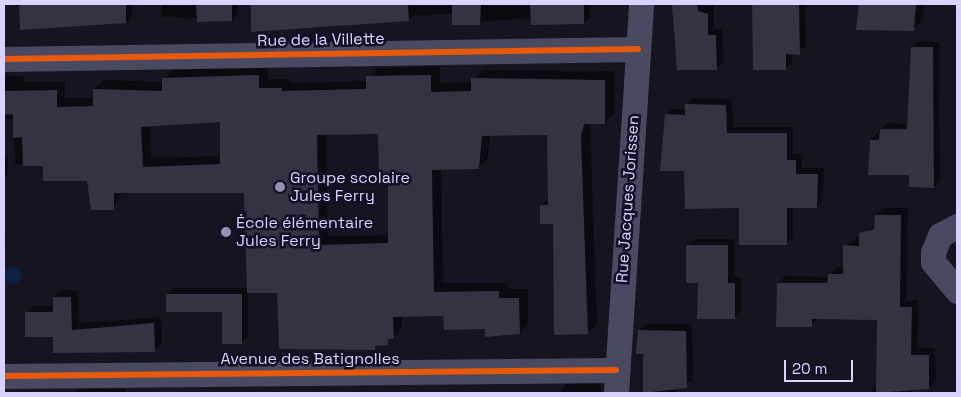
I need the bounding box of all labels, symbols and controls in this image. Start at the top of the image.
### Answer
street label: Rue de la Villette [257,29,385,51]
street label: Rue Jacques Jorissen [613,114,643,284]
place label: Groupe scolaire Jules Ferry [290,168,410,206]
marker: Groupe scolaire Jules Ferry [274,181,286,193]
place label: École élémentaire Jules Ferry [236,213,373,251]
marker: École élémentaire Jules Ferry [220,226,232,238]
street label: Avenue des Batignolles [220,349,400,369]
scale bar [786,350,855,382]
text: 20 m [792,359,827,378]

